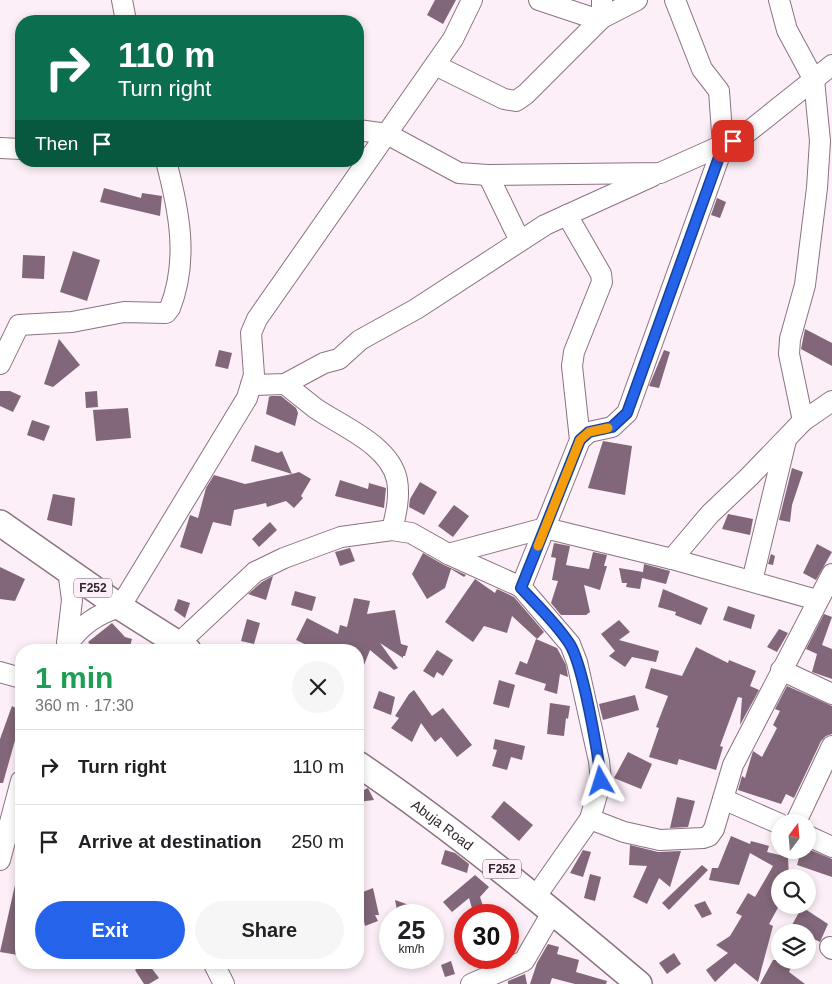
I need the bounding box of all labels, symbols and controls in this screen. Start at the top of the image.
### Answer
icon: right [35,35,100,100]
text: 110 m [118,35,215,74]
text: Turn right [118,76,211,101]
pin [712,120,754,162]
icon: arrive [719,127,747,155]
icon: arrive [88,130,116,158]
text: Then [35,133,78,154]
road number: F252 [74,578,112,598]
text: 1 min [35,661,113,694]
button: close [292,661,344,713]
text: 360 m · 17:30 [35,697,134,714]
icon: right [35,753,63,781]
position arrow [574,754,626,806]
text: Turn right [78,756,166,777]
text: 110 m [293,756,344,777]
street label: Abuja Road [408,796,476,853]
north arrow [771,814,816,859]
map controls [771,814,816,969]
icon: arrive [35,828,63,856]
text: Arrive at destination [78,831,262,852]
text: 250 m [291,831,344,852]
road number: F252 [483,860,521,879]
button: search [771,869,816,914]
button: Exit [35,901,185,959]
button: Share [195,901,344,959]
speed limit sign: 30 [454,904,519,969]
text: 25 [398,916,425,944]
button: layers [771,924,816,969]
text: km/h [398,942,425,956]

